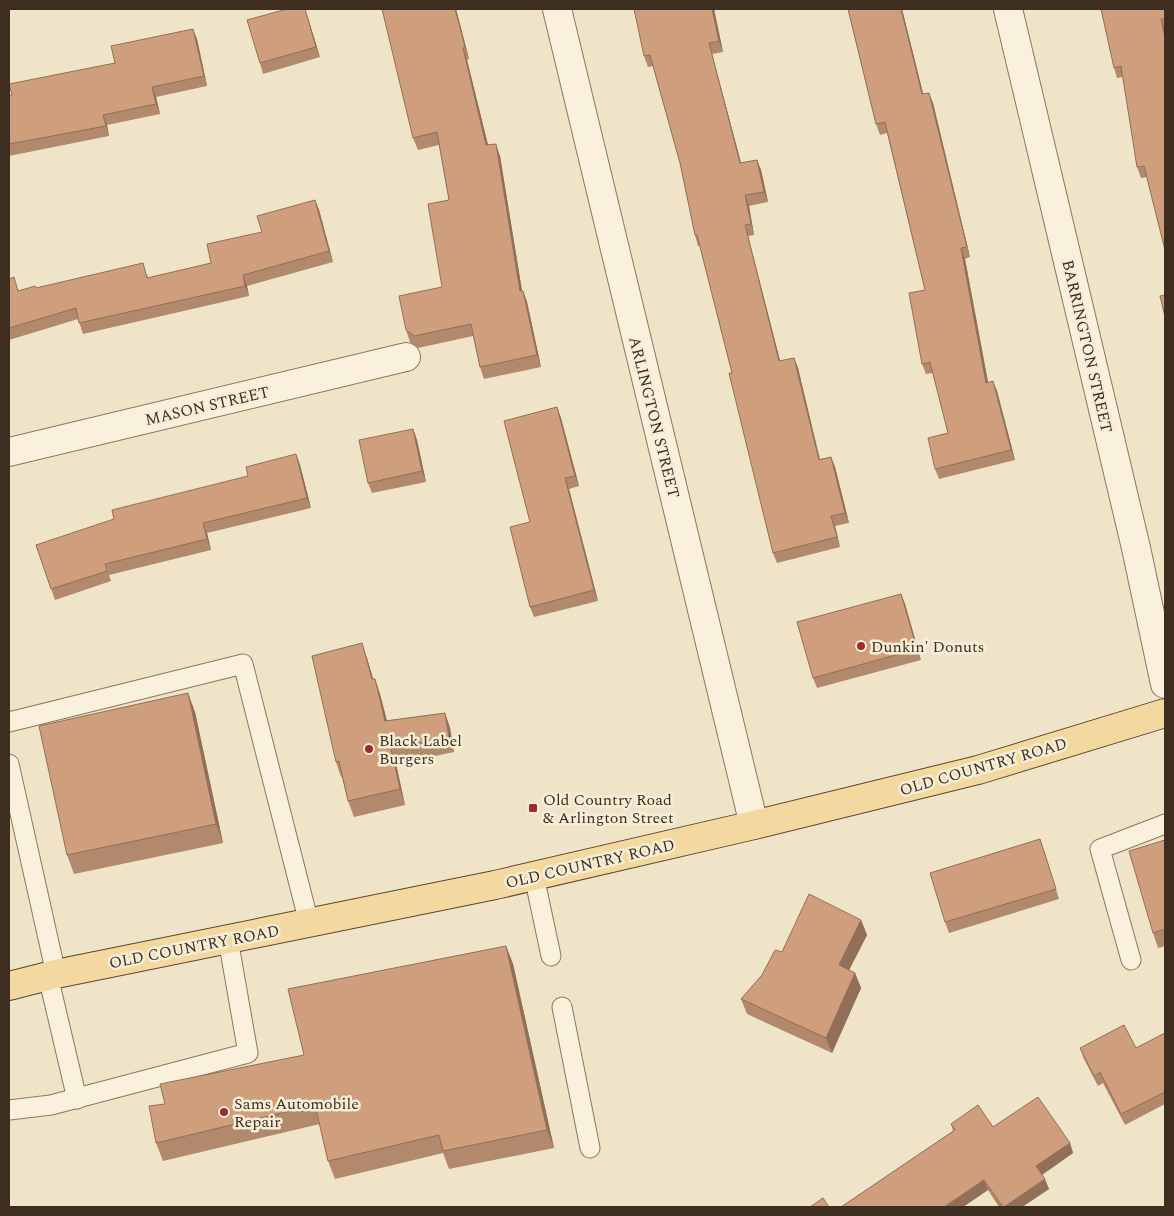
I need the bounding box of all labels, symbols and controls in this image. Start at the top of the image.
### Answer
street label: BARRINGTON STREET [1055,257,1119,435]
street label: ARLINGTON STREET [622,334,686,501]
street label: MASON STREET [143,380,272,432]
place label: Dunkin' Donuts [871,635,985,659]
marker: Dunkin' Donuts [855,640,867,652]
place label: Black Label Burgers [379,729,462,771]
street label: OLD COUNTRY ROAD [897,732,1070,802]
marker: Black Label Burgers [363,743,375,755]
place label: Old Country Road & Arlington Street [543,788,674,830]
marker: Old Country Road & Arlington Street [527,802,539,814]
street label: OLD COUNTRY ROAD [503,833,677,895]
street label: OLD COUNTRY ROAD [107,919,281,975]
place label: Sams Automobile Repair [234,1092,359,1134]
marker: Sams Automobile Repair [218,1106,230,1118]

